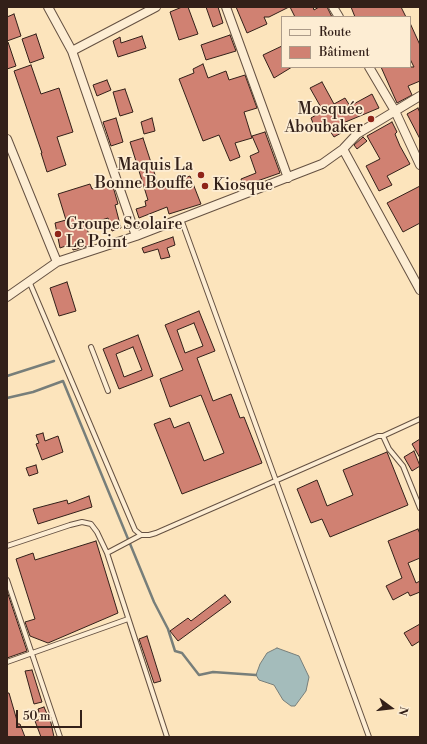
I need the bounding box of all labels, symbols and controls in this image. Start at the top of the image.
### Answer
legend [281,16,411,68]
text: Route [319,25,351,40]
text: Bâtiment [319,45,370,60]
place label: Mosquée Aboubaker [285,100,363,138]
marker: Mosquée Aboubaker [366,114,376,124]
place label: Maquis La Bonne Bouffe [95,156,193,194]
marker: Maquis La Bonne Bouffe [196,170,206,180]
place label: Kiosque [213,176,273,196]
marker: Kiosque [200,181,210,191]
place label: Groupe Scolaire Le Point [66,215,182,253]
marker: Groupe Scolaire Le Point [53,229,63,239]
north arrow [371,688,411,728]
scale bar [18,702,84,728]
text: N [395,705,410,717]
text: 50 m [23,709,51,724]

